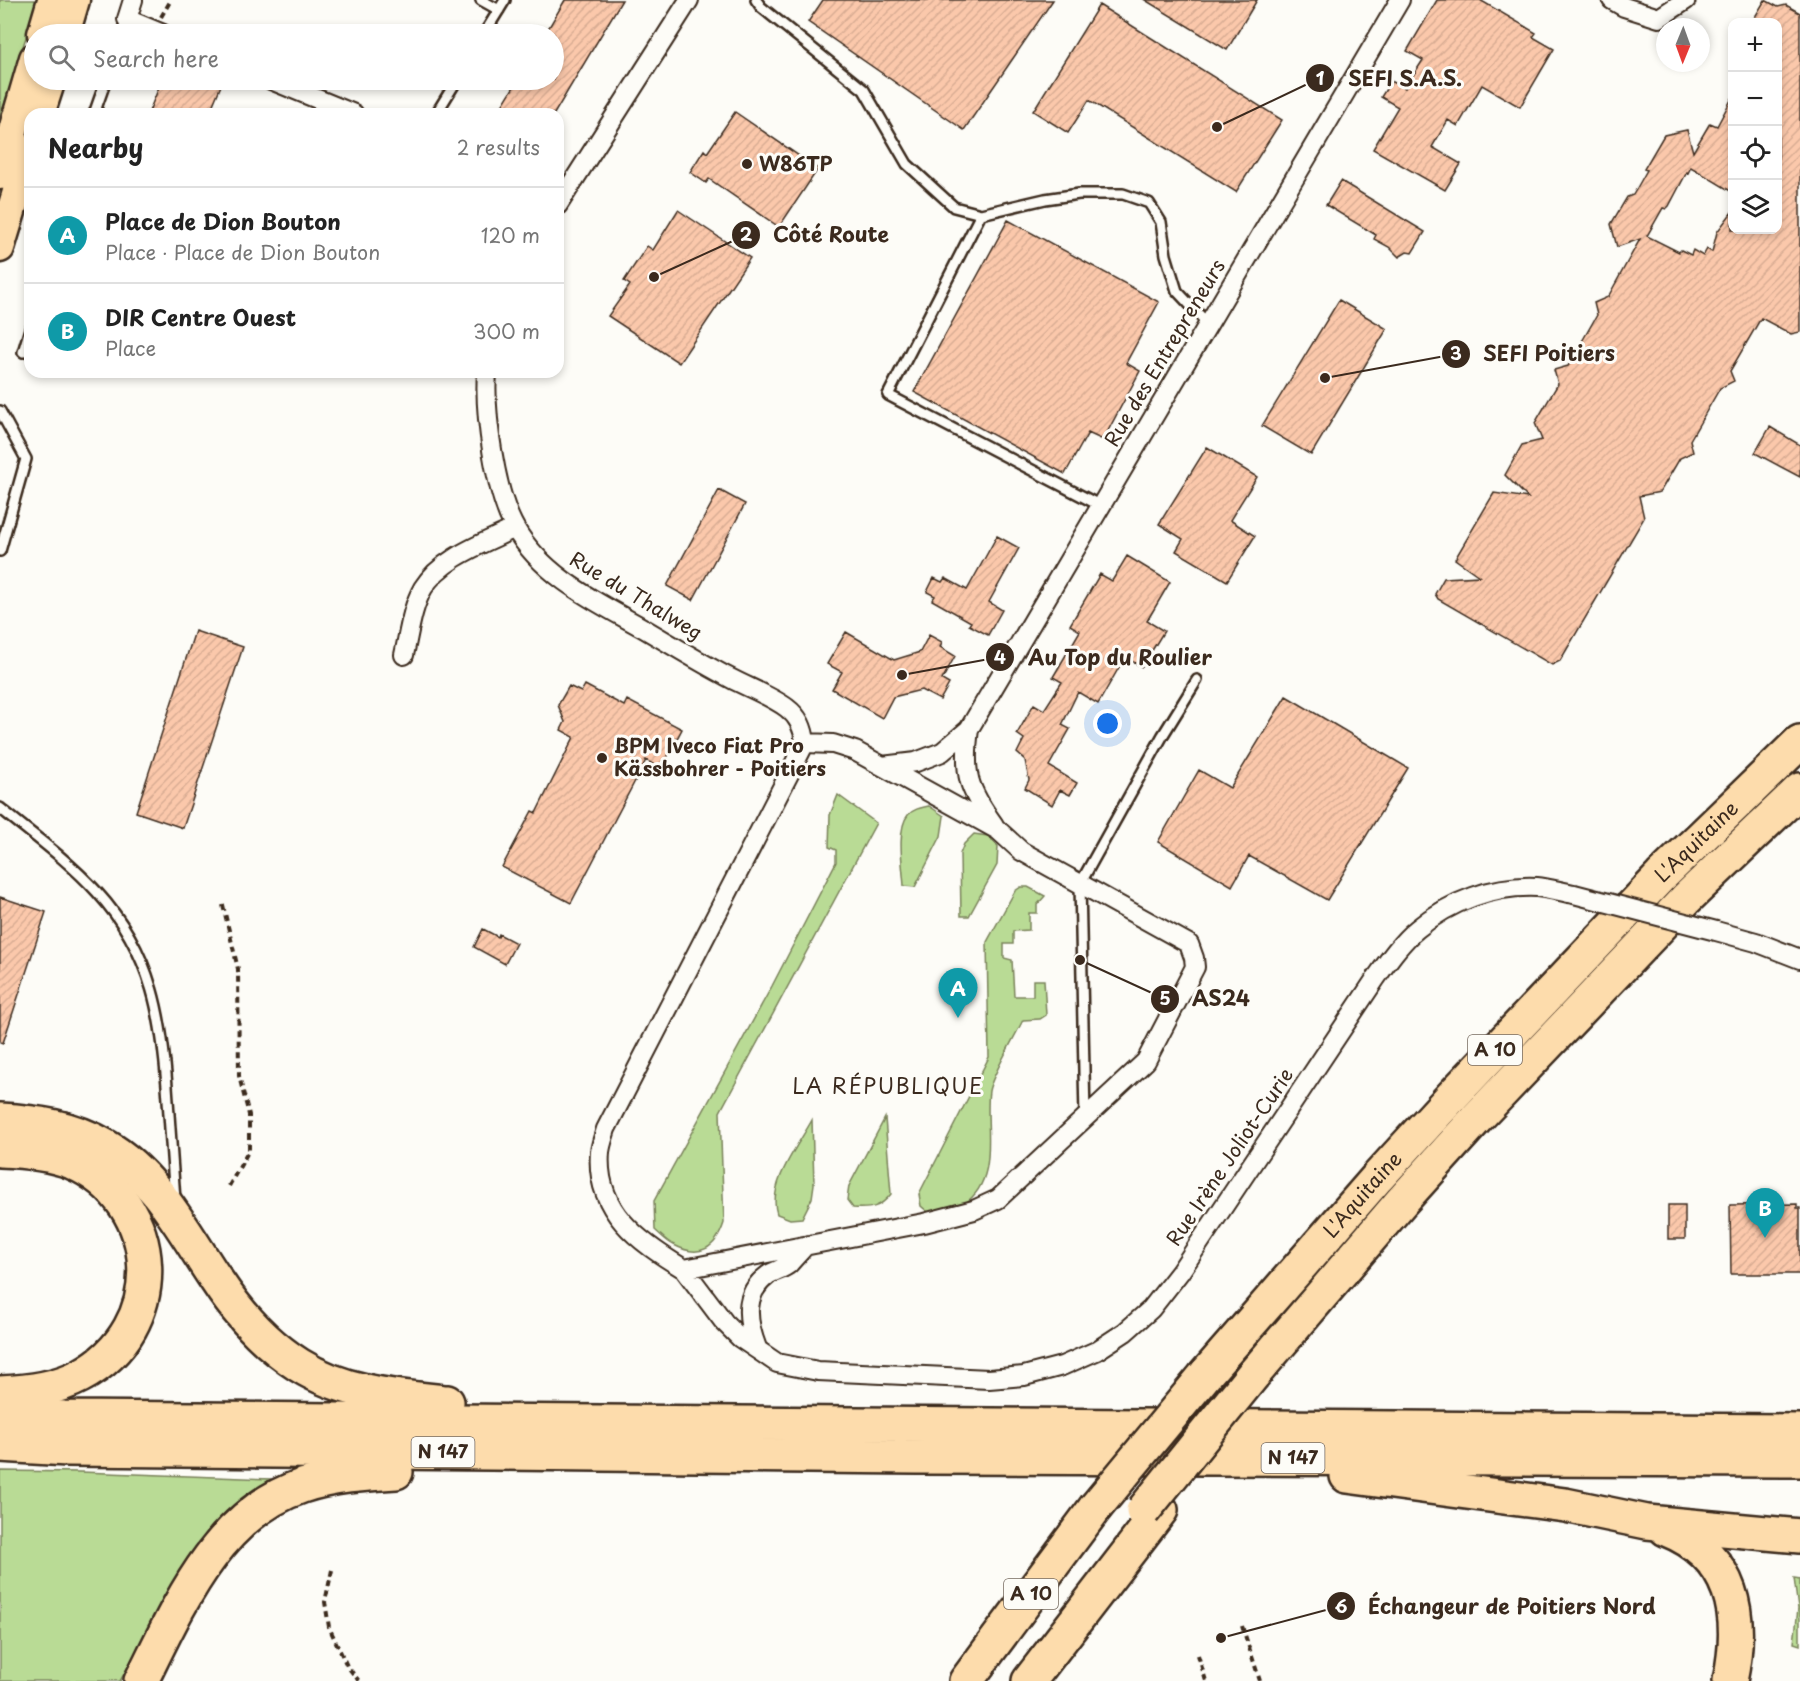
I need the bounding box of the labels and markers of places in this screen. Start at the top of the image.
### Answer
callout: SEFI S.A.S. [1305,59,1474,98]
place label: W86TP [759,148,833,178]
marker: W86TP [740,157,754,171]
callout: Côté Route [731,215,901,254]
callout: SEFI Poitiers [1441,335,1627,374]
callout: Au Top du Roulier [985,638,1226,677]
place label: BPM Iveco Fiat Pro Kässbohrer - Poitiers [614,730,827,783]
marker: BPM Iveco Fiat Pro Kässbohrer - Poitiers [595,751,609,765]
pin: A [938,968,978,1018]
callout: AS24 [1150,979,1262,1018]
pin: B [1746,1188,1784,1238]
callout: Échangeur de Poitiers Nord [1326,1587,1668,1626]

